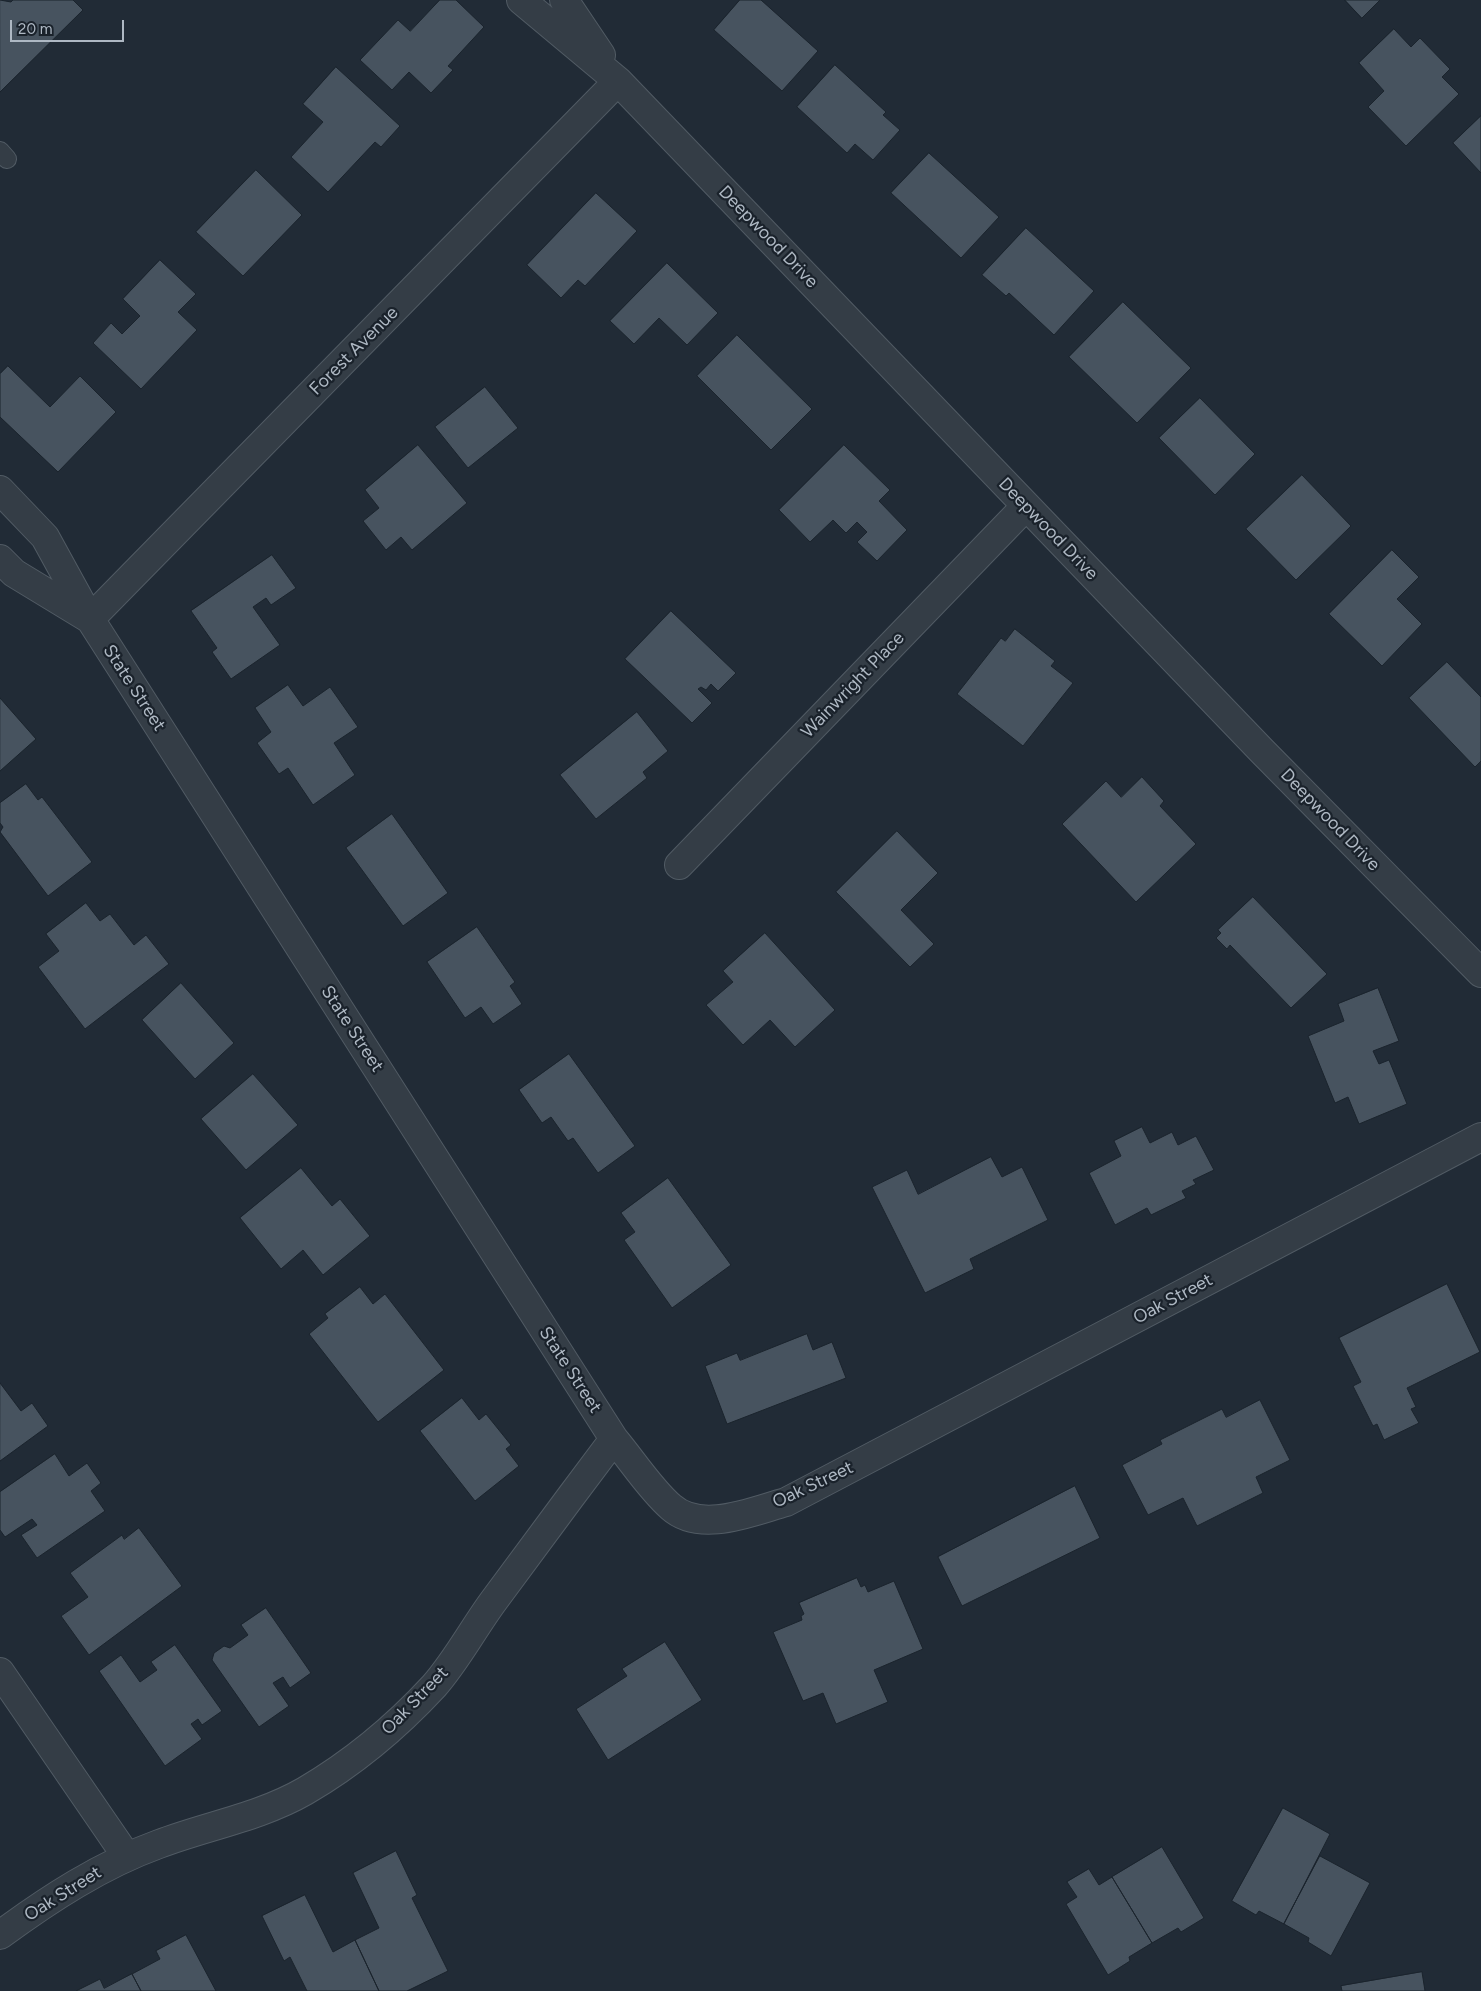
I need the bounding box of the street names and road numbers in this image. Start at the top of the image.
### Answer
street label: Deepwood Drive [714,181,822,293]
street label: Forest Avenue [305,302,403,400]
street label: Deepwood Drive [994,473,1102,585]
street label: Wainwright Place [797,627,909,743]
street label: State Street [98,641,170,735]
street label: Deepwood Drive [1276,764,1384,876]
street label: State Street [316,982,388,1076]
street label: Oak Street [1130,1269,1216,1329]
street label: State Street [534,1323,606,1417]
street label: Oak Street [769,1457,857,1513]
street label: Oak Street [377,1662,453,1740]
street label: Oak Street [21,1862,105,1926]

